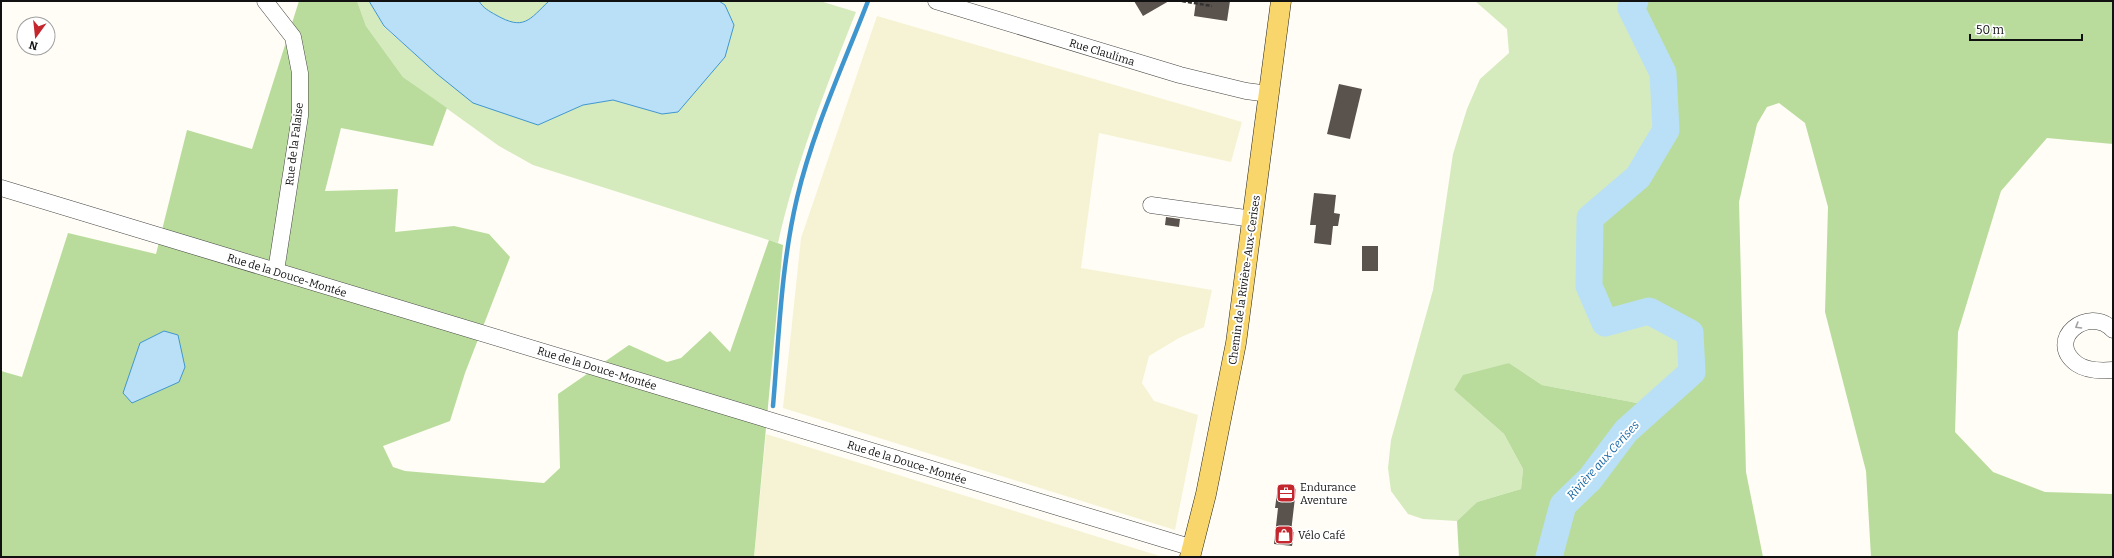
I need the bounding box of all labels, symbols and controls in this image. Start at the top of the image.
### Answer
north arrow [16,16,56,56]
scale bar [1970,16,2082,42]
text: 50 m [1976,23,2005,37]
street label: Rue Claulima [1068,36,1136,69]
text: N [27,38,39,53]
street label: Rue de la Falaise [283,102,306,186]
street label: Chemin de la Rivière-Aux-Cerises [1226,194,1263,366]
street label: Rue de la Douce-Montée [226,251,348,300]
one-way arrow [2075,321,2082,328]
street label: Rue de la Douce-Montée [536,344,658,393]
water label: Rivière aux Cerises [1564,418,1642,502]
street label: Rue de la Douce-Montée [846,438,968,487]
place label: Endurance Aventure [1300,481,1356,507]
office icon: Endurance Aventure [1275,482,1297,504]
shop icon: Vélo Café [1273,524,1295,546]
place label: Vélo Café [1298,529,1345,542]

